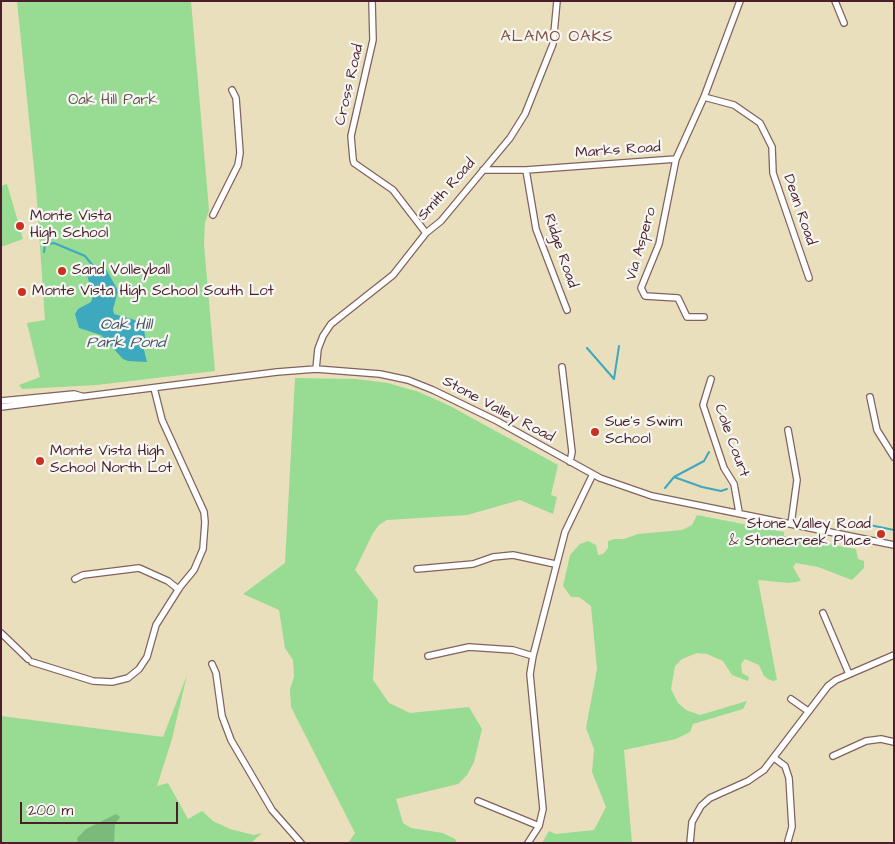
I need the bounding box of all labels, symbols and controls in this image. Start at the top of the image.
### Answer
district label: ALAMO OAKS [499,28,615,48]
street label: Cross Road [332,43,368,127]
park label: Oak Hill Park [68,92,158,110]
street label: Marks Road [575,139,661,163]
street label: Smith Road [414,155,480,225]
street label: Dean Road [779,172,819,248]
street label: Via Aspero [623,205,661,283]
place label: Monte Vista High School [30,208,111,243]
street label: Ridge Road [539,212,581,290]
marker: Monte Vista High School [14,220,26,232]
place label: Sand Volleyball [72,262,170,280]
marker: Sand Volleyball [56,265,68,277]
place label: Monte Vista High School South Lot [32,283,274,301]
marker: Monte Vista High School South Lot [16,286,28,298]
water label: Oak Hill Park Pond [87,316,165,354]
street label: Stone Valley Road [439,373,557,447]
street label: Cole Court [709,402,753,480]
place label: Sue's Swim School [605,414,682,449]
marker: Sue's Swim School [589,426,601,438]
place label: Monte Vista High School North Lot [50,443,172,478]
marker: Monte Vista High School North Lot [34,455,46,467]
place label: Stone Valley Road & Stonecreek Place [729,516,871,551]
marker: Stone Valley Road & Stonecreek Place [875,528,887,540]
scale bar [22,792,180,824]
text: 200 m [28,800,73,821]

